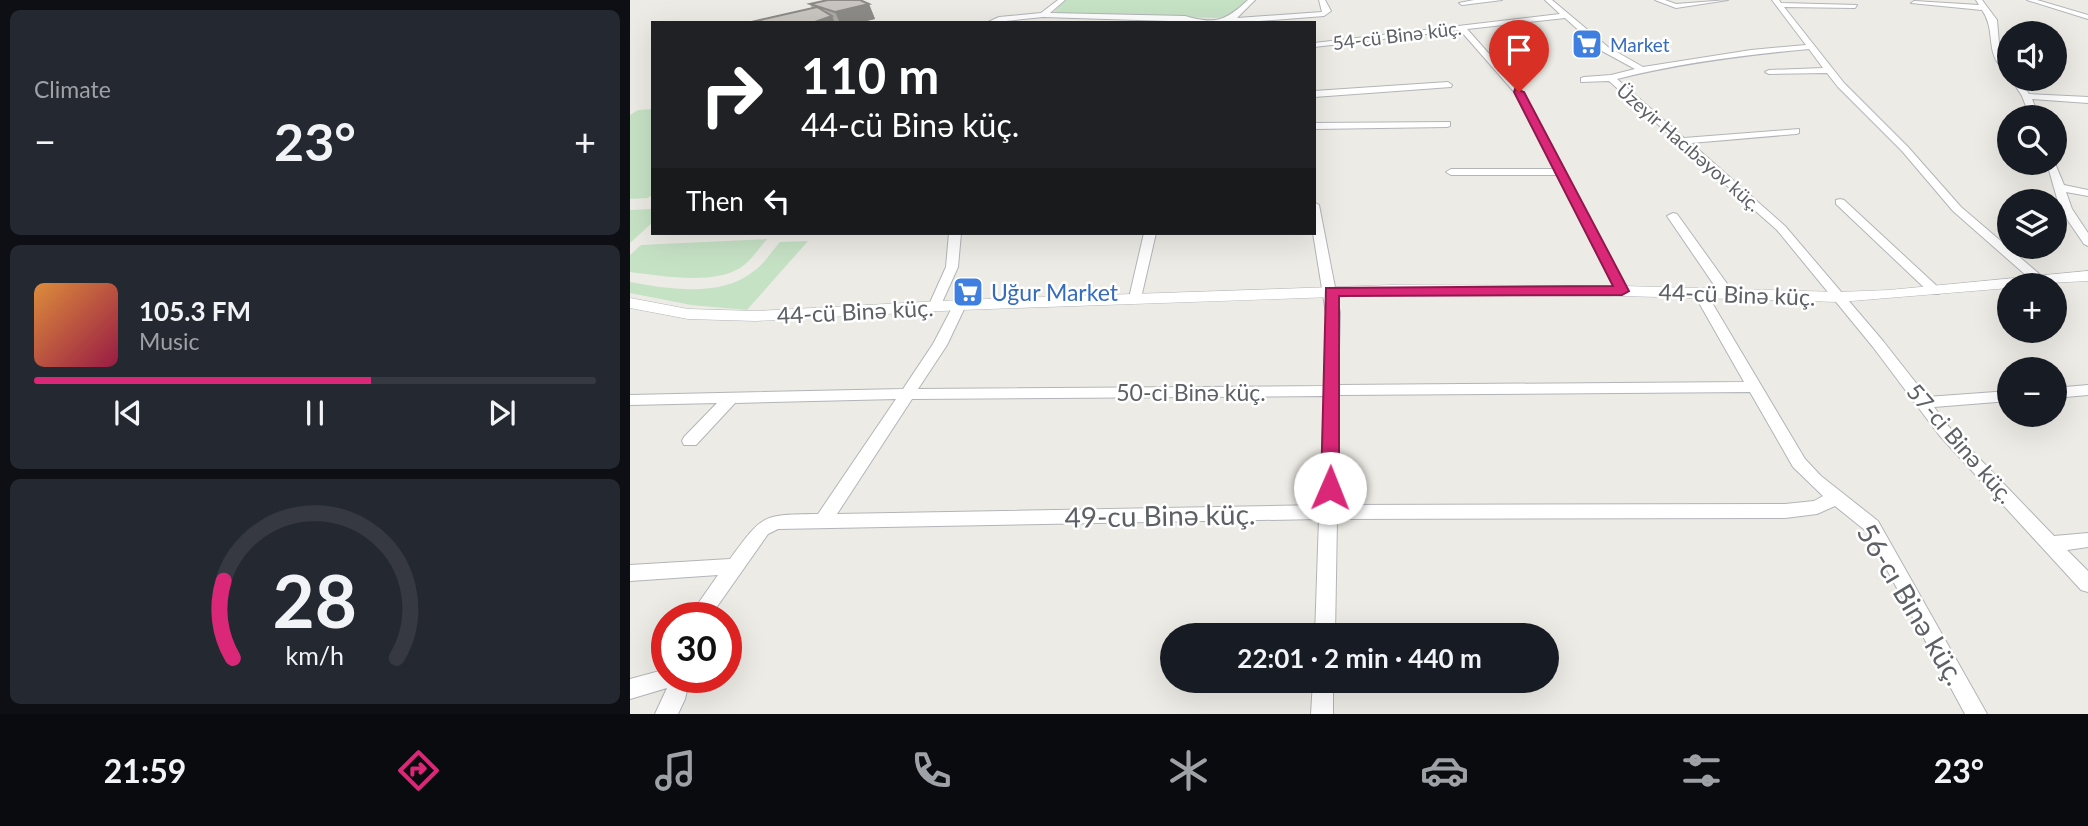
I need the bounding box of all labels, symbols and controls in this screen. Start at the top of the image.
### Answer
street label: 54-cü Binə küç. [1331,16,1463,54]
pin [1489,20,1549,92]
map controls [1997,21,2067,427]
button: sound [1997,21,2067,91]
supermarket icon: Market [1570,27,1604,61]
icon: arrive [1500,31,1538,69]
place label: Market [1610,33,1670,56]
text: 110 m [801,46,939,104]
icon: right [686,49,777,140]
text: Climate [34,75,111,103]
street label: Üzeyir Hacıbəyov küç. [1612,78,1766,216]
text: 44-cü Binə küç. [801,105,1019,144]
button: search [1997,105,2067,175]
text: 23° [274,110,356,172]
text: − [34,118,56,164]
text: + [574,118,596,164]
icon: left [758,182,796,220]
text: Then [686,185,744,217]
button: layers [1997,189,2067,259]
button: + [1997,273,2067,343]
supermarket icon: Uğur Market [951,275,985,309]
street label: 44-cü Binə küç. [1658,277,1816,311]
place label: Uğur Market [991,278,1119,306]
street label: 44-cü Binə küç. [776,293,934,329]
text: 105.3 FM [139,295,251,327]
text: Music [139,327,199,355]
button: − [1997,357,2067,427]
street label: 57-ci Binə küç. [1901,377,2021,509]
street label: 50-ci Binə küç. [1116,378,1266,406]
icon: previous [109,394,147,432]
icon: pause [296,394,334,432]
icon: next [483,394,521,432]
position arrow [1293,451,1367,525]
street label: 49-cu Binə küç. [1064,496,1256,534]
street label: 56-cı Binə küç. [1851,517,1973,691]
text: 28 [273,556,357,644]
speed limit sign: 30 [651,602,742,693]
text: km/h [286,639,344,669]
text: 22:01 · 2 min · 440 m [1237,642,1482,674]
icon: directions [394,746,443,795]
icon: music [651,746,700,795]
icon: phone [907,746,956,795]
icon: climate [1164,746,1213,795]
icon: car [1420,746,1469,795]
icon: filters [1677,746,1726,795]
text: 21:59 [104,751,186,790]
text: 23° [1934,751,1984,790]

